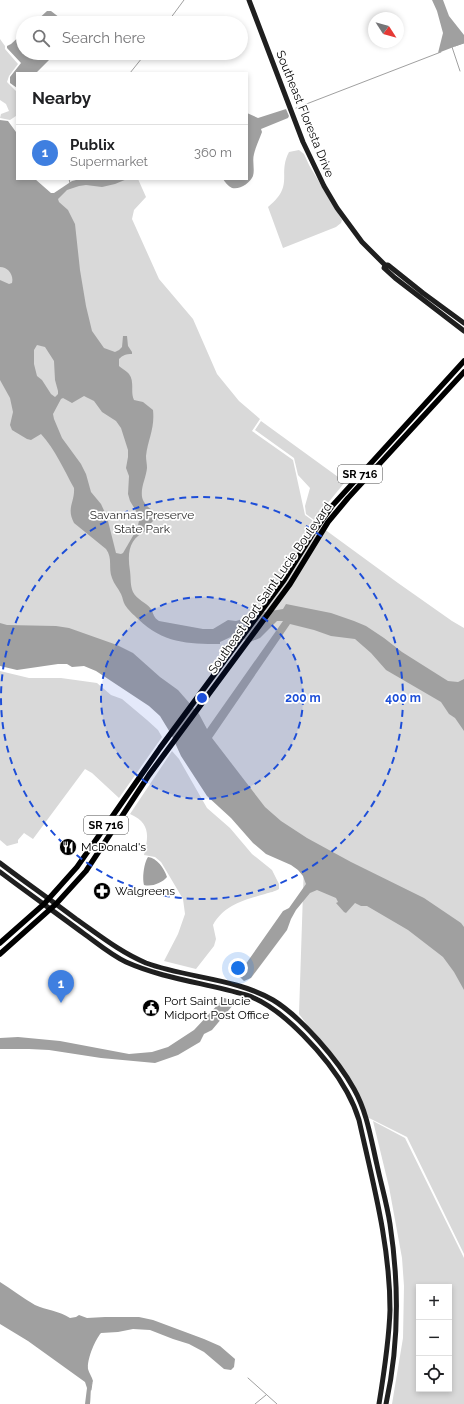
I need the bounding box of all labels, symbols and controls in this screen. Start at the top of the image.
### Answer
north arrow [368,12,404,48]
search box [16,16,248,60]
icon: search [30,27,52,49]
text: Search here [62,29,145,47]
street label: Southeast Floresta Drive [273,49,337,179]
text: Nearby [32,88,91,108]
text: Publix [70,136,115,154]
text: 1 [42,145,48,160]
text: 360 m [194,145,232,160]
text: Supermarket [70,154,148,169]
road number: SR 716 [338,465,382,483]
street label: Southeast Port Saint Lucie Boulevard [205,500,335,676]
park label: Savannas Preserve State Park [90,508,194,536]
centre of rings [195,691,209,705]
text: 200 m [285,691,321,705]
text: 400 m [385,691,421,705]
road number: SR 716 [84,816,128,834]
restaurant icon: McDonald's [58,837,78,857]
place label: McDonald's [81,840,146,854]
pharmacy icon: Walgreens [92,881,112,901]
place label: Walgreens [115,884,175,898]
your location [228,958,248,978]
pin: 1 [48,970,74,1003]
place label: Port Saint Lucie Midport Post Office [164,994,269,1022]
public building icon: Port Saint Lucie Midport Post Office [141,998,161,1018]
map controls [416,1284,452,1392]
button: + [416,1284,452,1320]
button: − [416,1320,452,1356]
button: locate [416,1356,452,1392]

